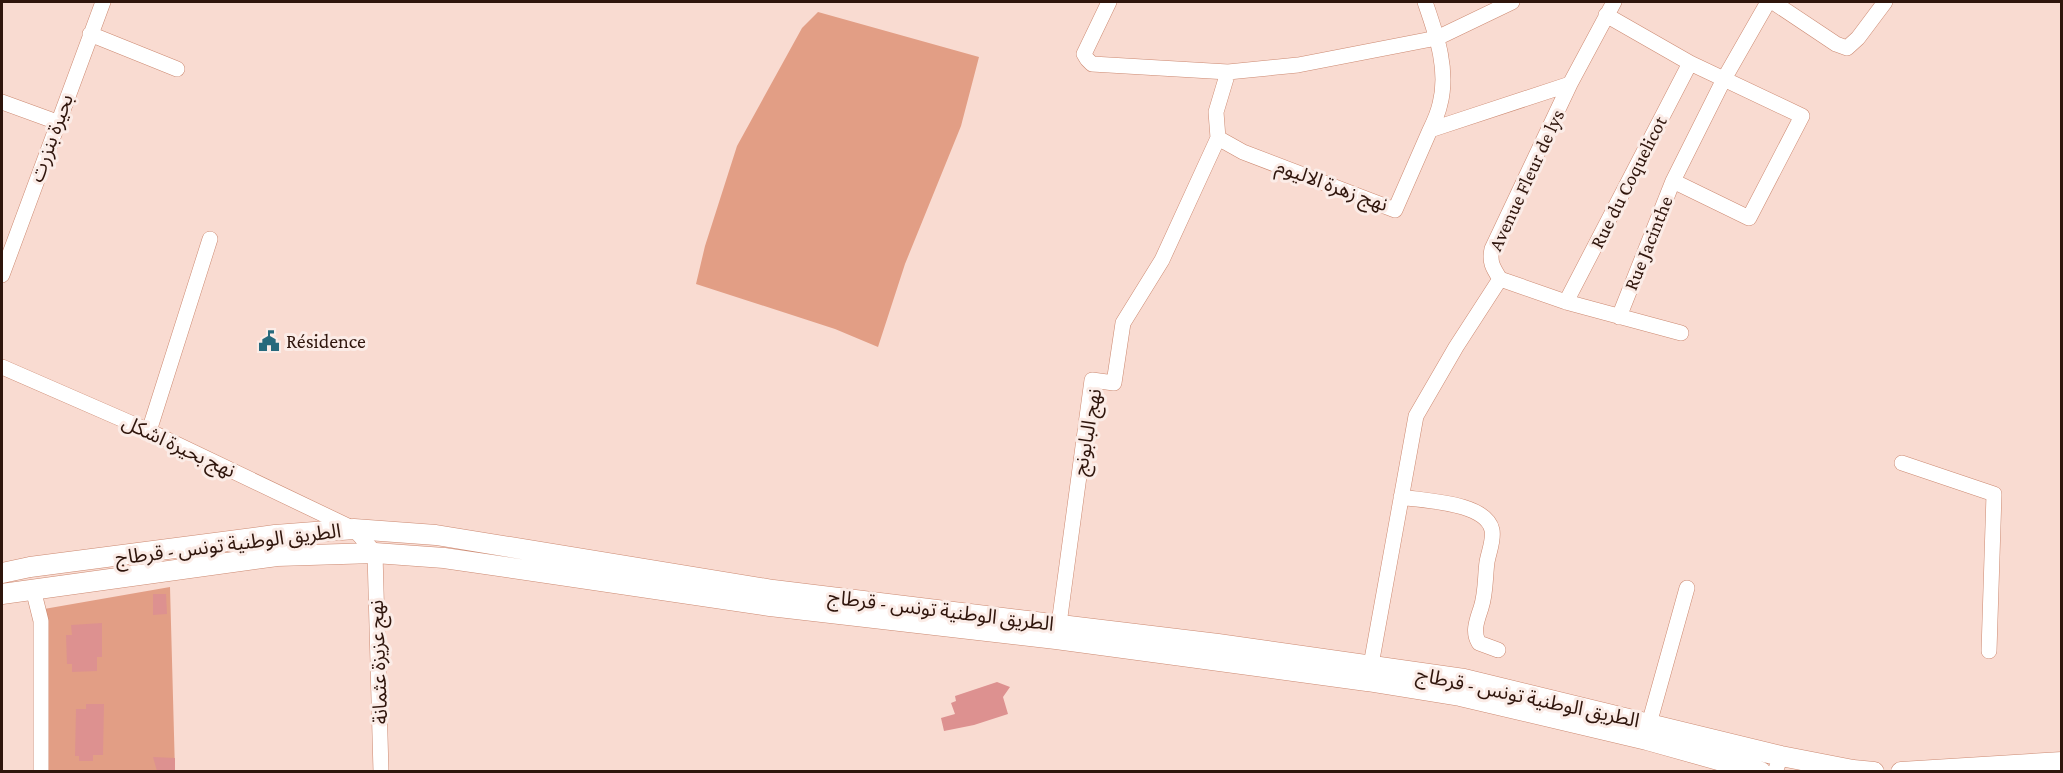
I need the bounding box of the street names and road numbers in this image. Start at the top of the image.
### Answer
street label: بحيرة بنزرت [25,91,78,185]
street label: Avenue Fleur de lys [1484,106,1569,255]
street label: Rue du Coquelicot [1585,112,1672,252]
street label: نهج زهرة الاليوم [1272,155,1391,219]
street label: Rue Jacinthe [1619,193,1678,294]
street label: نهج البابونج [1069,387,1109,478]
street label: نهج بحيرة اشكل [117,410,239,485]
street label: الطريق الوطنية تونس - قرطاج [114,519,343,573]
street label: الطريق الوطنية تونس - قرطاج [826,585,1055,639]
street label: نهج عزيزة عثمانة [365,599,395,725]
street label: الطريق الوطنية تونس - قرطاج [1414,663,1642,735]

